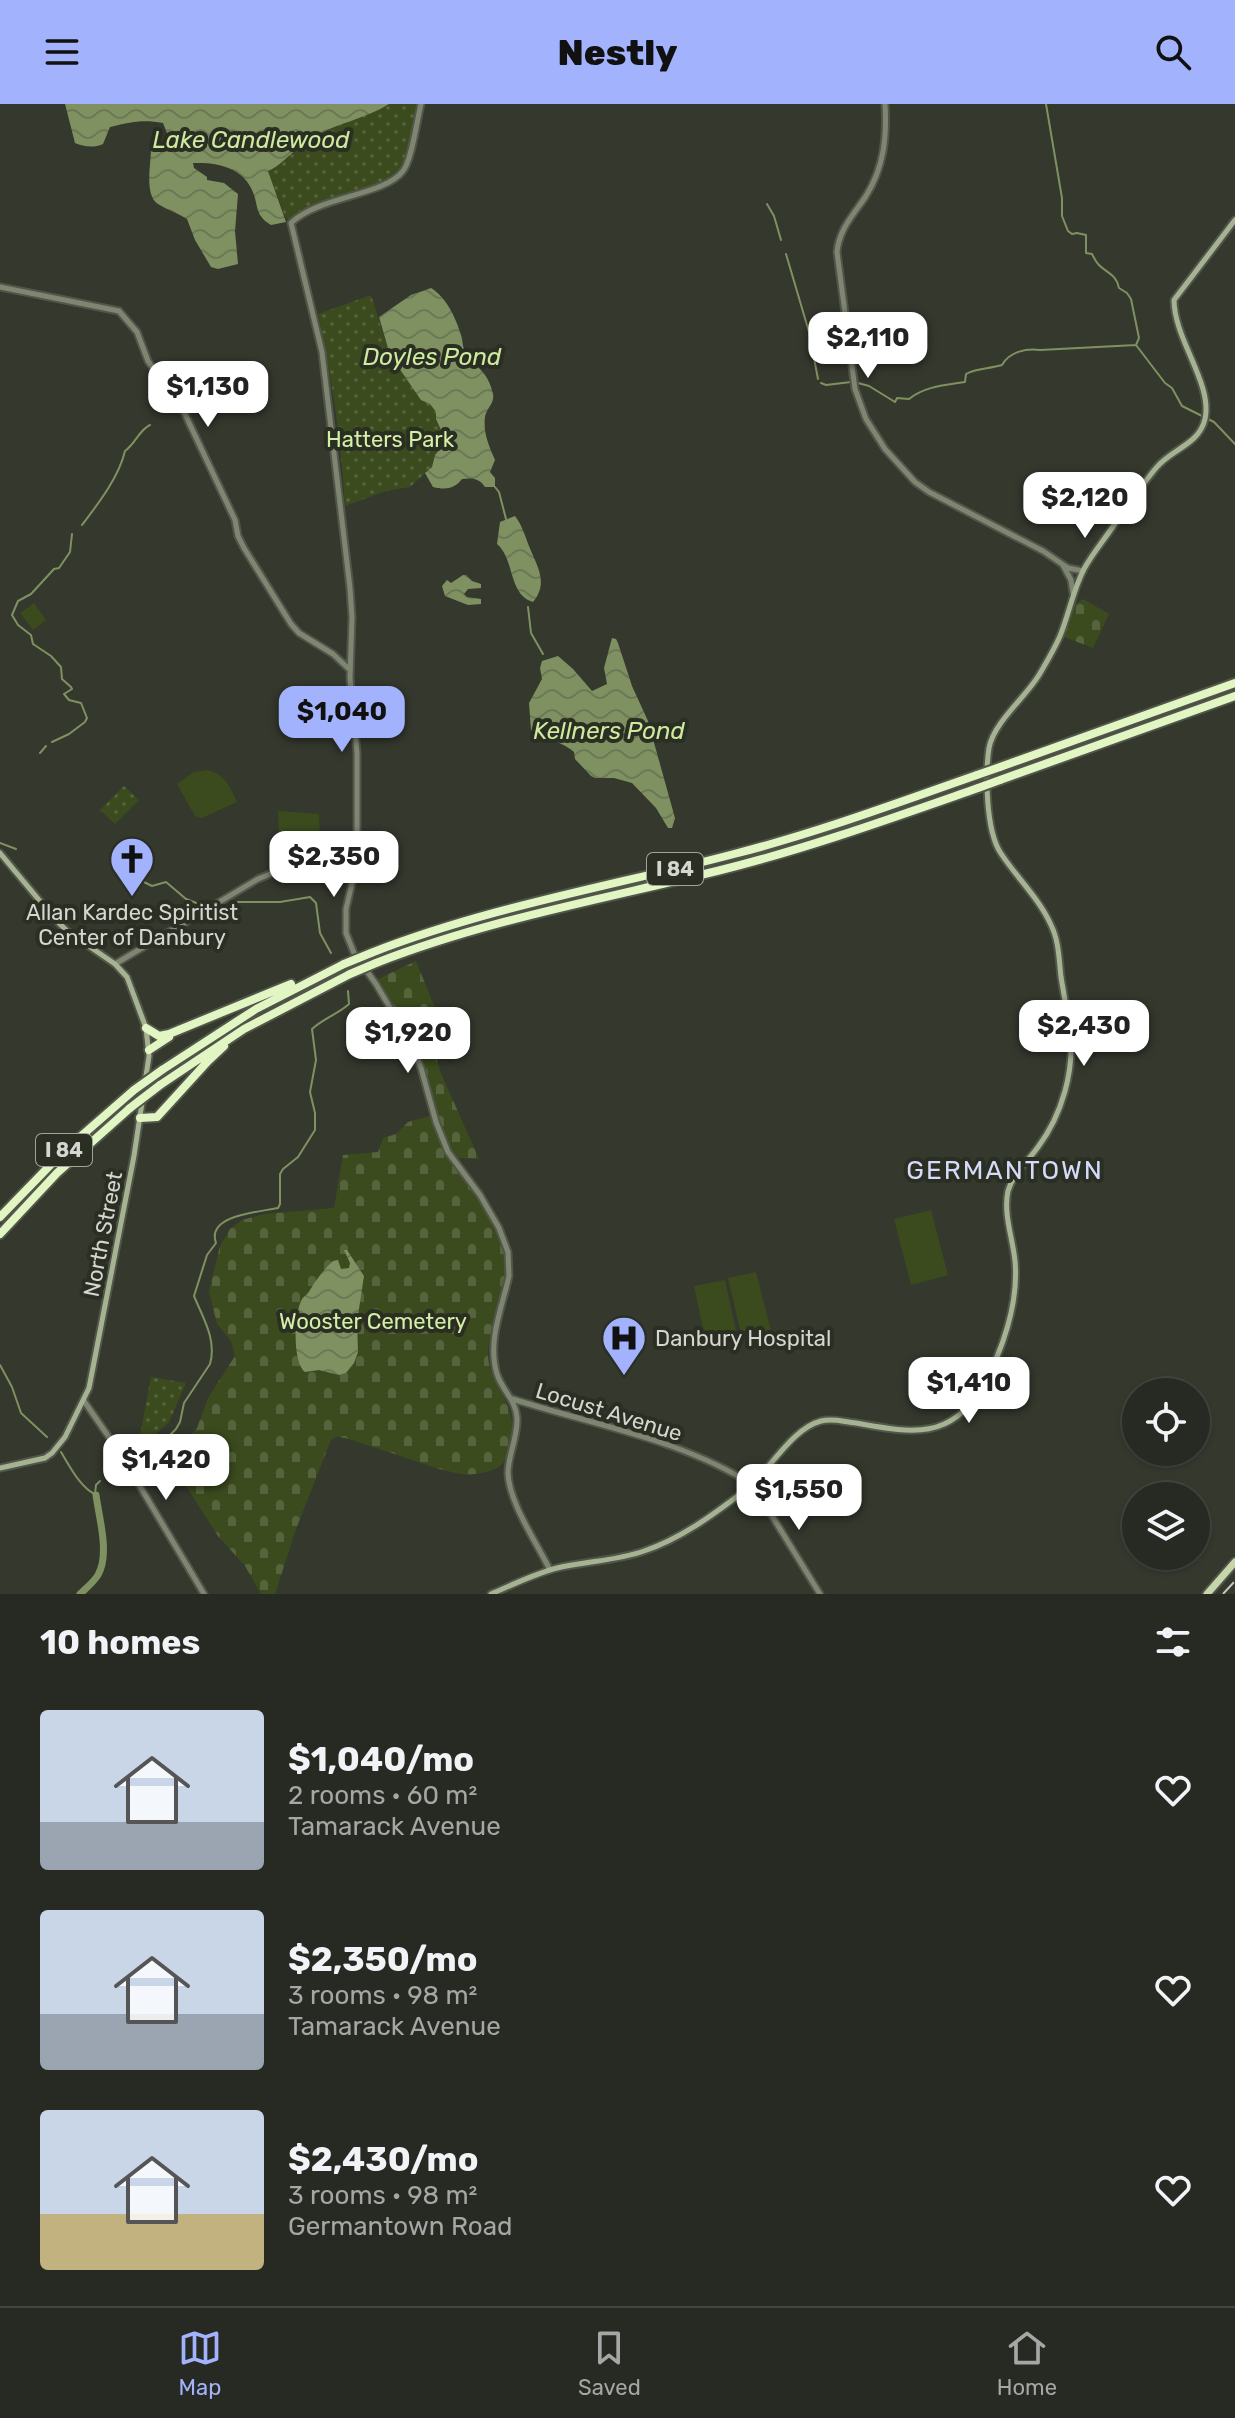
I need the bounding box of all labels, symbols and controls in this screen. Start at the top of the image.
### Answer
icon: menu [40,30,84,74]
icon: search [1151,30,1195,74]
text: Nestly [558,31,677,74]
water label: Lake Candlewood [153,126,350,154]
pin: $2,110 [803,312,933,380]
text: $2,110 [826,322,910,353]
water label: Doyles Pond [363,343,502,371]
pin: $1,130 [143,361,273,429]
text: $1,130 [166,371,250,402]
park label: Hatters Park [326,426,455,453]
pin: $2,120 [1020,472,1150,540]
text: $2,120 [1041,482,1129,513]
pin: $1,040 [277,686,407,754]
text: $1,040 [297,696,387,727]
water label: Kellners Pond [533,717,686,745]
pin: $2,350 [269,831,399,899]
church icon: Allan Kardec Spiritist Center of Danbury [108,835,156,898]
text: $2,350 [287,841,381,872]
road number: I 84 [647,853,703,885]
place label: Allan Kardec Spiritist Center of Danbury [26,899,238,951]
pin: $2,430 [1019,1000,1149,1068]
pin: $1,920 [343,1007,473,1075]
text: $2,430 [1037,1010,1131,1041]
text: $1,920 [364,1017,452,1048]
road number: I 84 [36,1134,92,1166]
district label: GERMANTOWN [906,1155,1104,1186]
street label: North Street [78,1169,128,1299]
park label: Wooster Cemetery [279,1308,467,1335]
hospital icon: Danbury Hospital [600,1314,648,1377]
place label: Danbury Hospital [655,1325,831,1352]
pin: $1,410 [904,1357,1034,1425]
text: $1,410 [926,1367,1012,1398]
street label: Locust Avenue [532,1377,686,1447]
map controls [1122,1378,1210,1570]
button: locate [1122,1378,1210,1466]
pin: $1,420 [101,1434,231,1502]
text: $1,420 [121,1444,211,1475]
pin: $1,550 [734,1464,864,1532]
text: $1,550 [755,1474,843,1505]
button: layers [1122,1482,1210,1570]
icon: filters [1151,1620,1195,1664]
text: 10 homes [40,1622,200,1663]
text: $1,040/mo [288,1739,474,1780]
icon: home [104,1742,200,1838]
icon: heart [1151,1768,1195,1812]
text: 2 rooms · 60 m² [288,1780,477,1811]
text: Tamarack Avenue [288,1811,501,1842]
text: $2,350/mo [288,1939,478,1980]
icon: home [104,1942,200,2038]
icon: heart [1151,1968,1195,2012]
text: 3 rooms · 98 m² [288,1980,477,2011]
text: Tamarack Avenue [288,2011,501,2042]
text: $2,430/mo [288,2139,479,2180]
icon: home [104,2142,200,2238]
icon: heart [1151,2168,1195,2212]
text: 3 rooms · 98 m² [288,2180,477,2211]
text: Germantown Road [288,2211,513,2242]
tab: Map [178,2326,222,2401]
tab: Saved [578,2326,641,2401]
tab: Home [997,2326,1057,2401]

